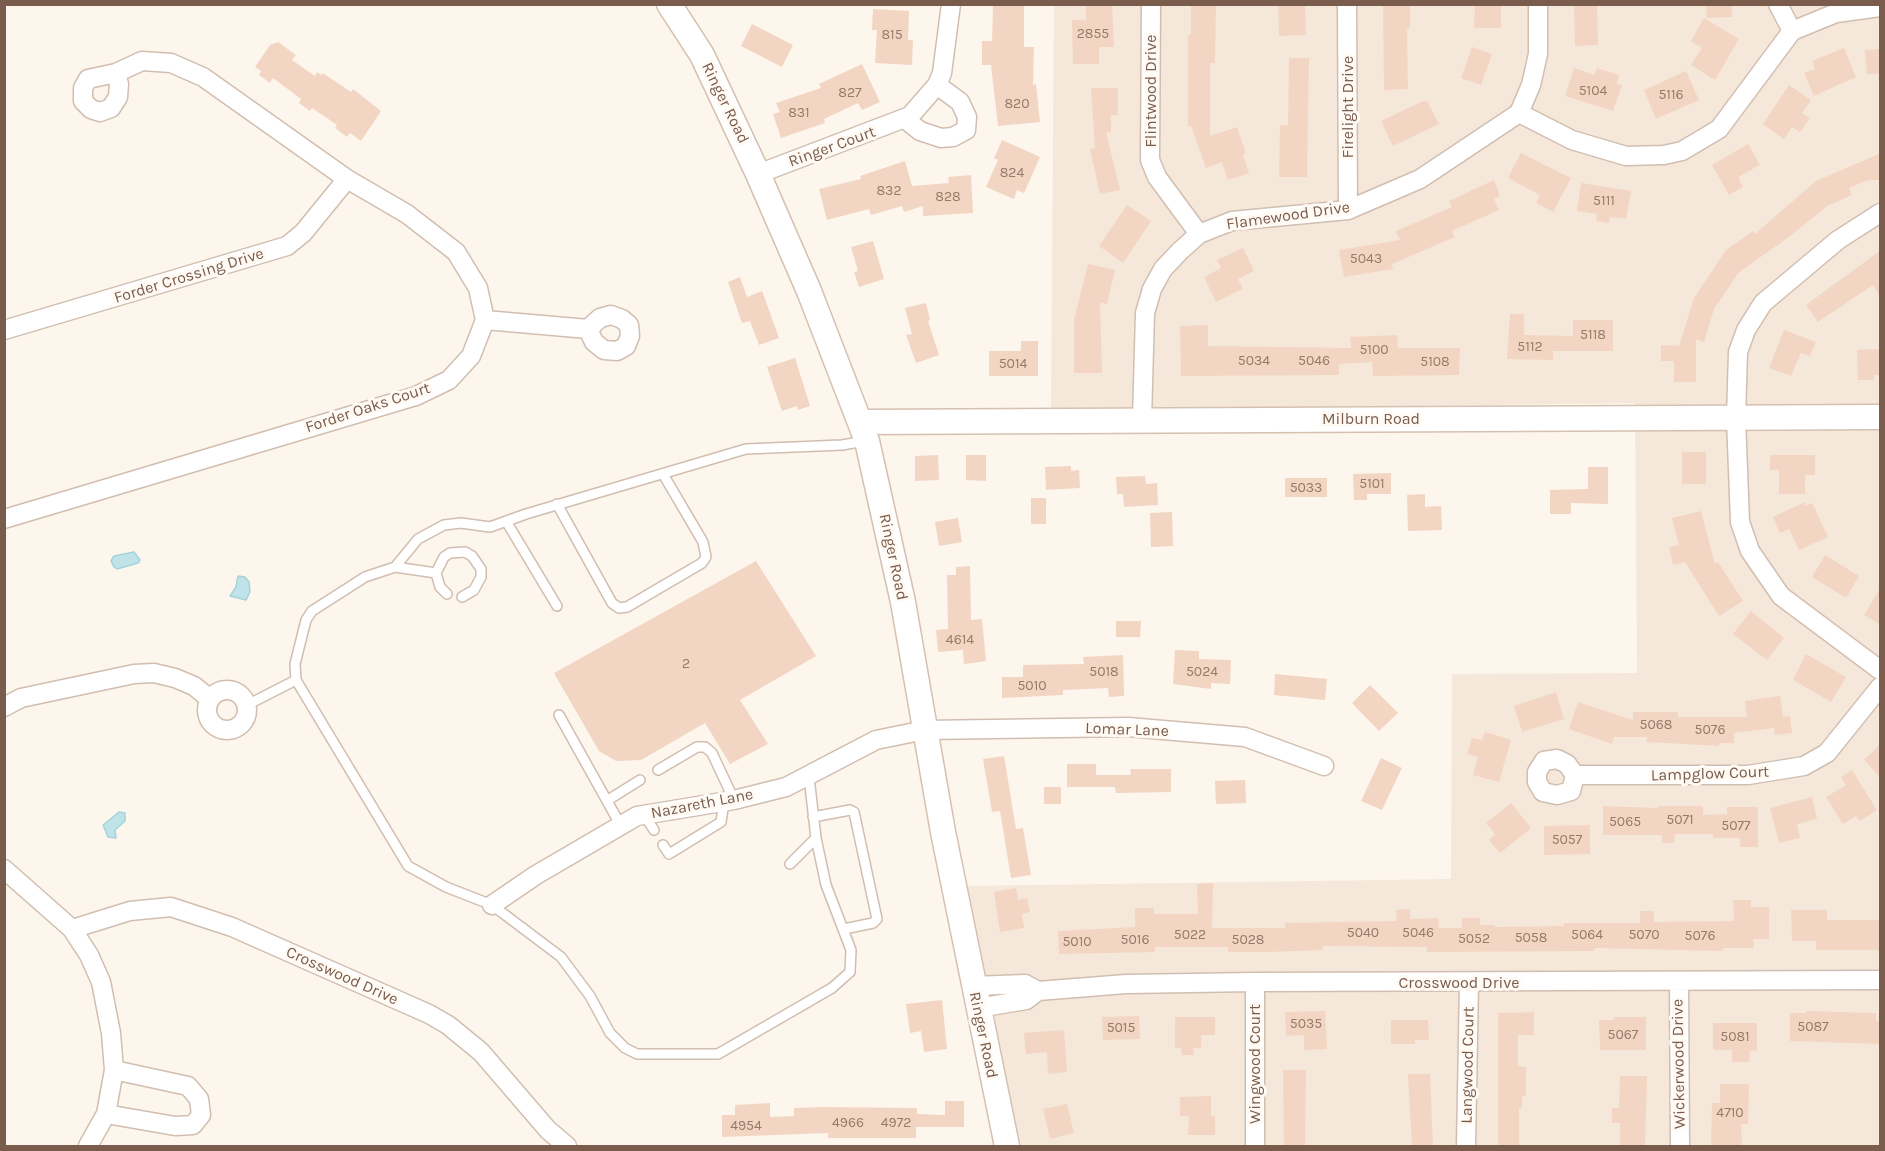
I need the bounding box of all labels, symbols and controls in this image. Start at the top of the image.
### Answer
house number: 2855 [1077,26,1109,42]
house number: 815 [881,27,903,43]
street label: Flintwood Drive [1141,34,1161,148]
street label: Firelight Drive [1338,56,1358,158]
street label: Ringer Road [697,59,753,147]
house number: 5104 [1579,83,1607,99]
house number: 827 [838,85,862,101]
house number: 5116 [1658,87,1684,103]
house number: 820 [1004,96,1030,112]
house number: 831 [788,105,810,121]
street label: Ringer Court [786,122,878,172]
house number: 824 [1000,165,1024,181]
house number: 832 [877,183,901,199]
house number: 828 [935,189,961,205]
house number: 5111 [1593,193,1615,209]
street label: Flamewood Drive [1225,198,1351,234]
street label: Forder Crossing Drive [112,244,266,308]
house number: 5043 [1350,251,1382,267]
house number: 5118 [1580,327,1606,343]
house number: 5112 [1517,339,1543,355]
house number: 5100 [1359,342,1389,358]
house number: 5034 [1238,353,1270,369]
house number: 5046 [1298,353,1330,369]
house number: 5108 [1420,354,1450,370]
house number: 5014 [999,356,1027,372]
street label: Forder Oaks Court [303,379,433,437]
street label: Milburn Road [1322,409,1420,429]
house number: 5101 [1359,476,1385,492]
house number: 5033 [1290,480,1322,496]
street label: Ringer Road [874,512,912,602]
house number: 4614 [946,632,974,648]
house number: 2 [682,656,690,672]
house number: 5018 [1089,664,1119,680]
house number: 5024 [1186,664,1218,680]
house number: 5010 [1017,678,1047,694]
house number: 5068 [1640,717,1672,733]
street label: Lomar Lane [1085,719,1169,741]
house number: 5076 [1695,722,1725,738]
street label: Lampglow Court [1651,762,1769,786]
street label: Nazareth Lane [649,785,755,823]
house number: 5071 [1666,812,1694,828]
house number: 5065 [1609,814,1641,830]
house number: 5077 [1721,818,1751,834]
house number: 5057 [1552,832,1582,848]
house number: 5040 [1347,925,1379,941]
house number: 5046 [1402,925,1434,941]
house number: 5022 [1174,927,1206,943]
house number: 5064 [1571,927,1603,943]
house number: 5070 [1628,927,1660,943]
house number: 5076 [1685,928,1715,944]
house number: 5058 [1515,930,1547,946]
house number: 5052 [1458,931,1490,947]
house number: 5016 [1121,932,1149,948]
house number: 5028 [1232,932,1264,948]
house number: 5010 [1062,934,1092,950]
street label: Crosswood Drive [283,943,401,1009]
street label: Crosswood Drive [1399,973,1519,993]
street label: Ringer Road [964,990,1002,1080]
street label: Wickerwood Drive [1668,999,1690,1129]
street label: Wingwood Court [1245,1004,1265,1124]
street label: Langwood Court [1457,1006,1479,1124]
house number: 5035 [1290,1016,1322,1032]
house number: 5087 [1797,1019,1829,1035]
house number: 5015 [1107,1020,1135,1036]
house number: 5067 [1608,1027,1638,1043]
house number: 5081 [1720,1029,1750,1045]
house number: 4710 [1716,1105,1744,1121]
house number: 4966 [832,1115,864,1131]
house number: 4972 [881,1115,911,1131]
house number: 4954 [730,1118,762,1134]

